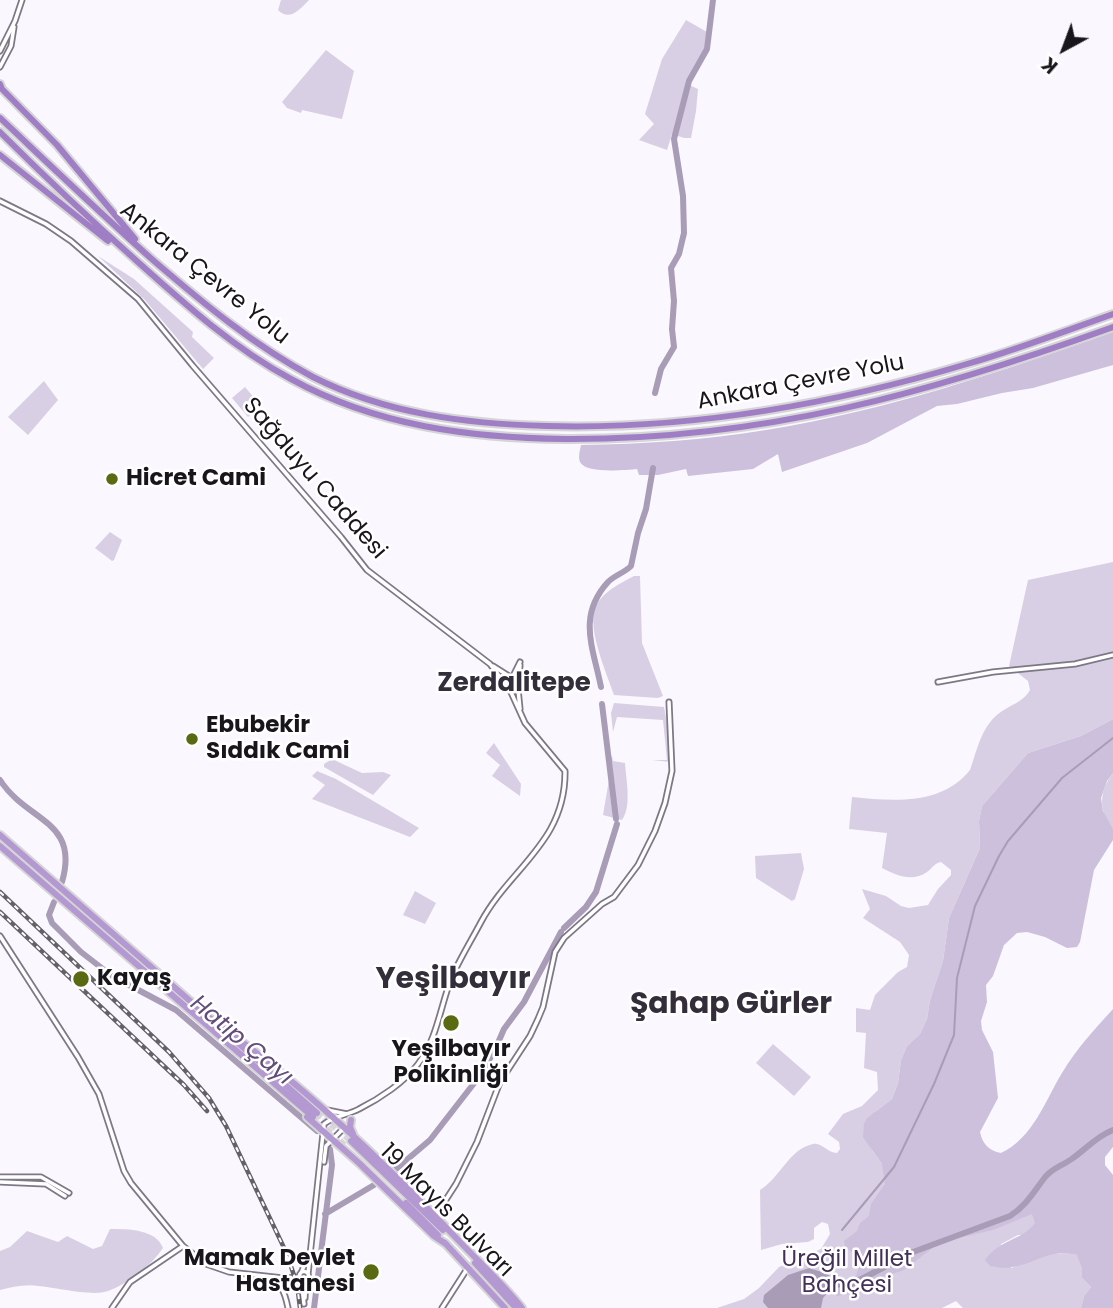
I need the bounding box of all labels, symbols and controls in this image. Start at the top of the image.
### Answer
north arrow [1029,14,1099,84]
text: K [1036,51,1064,80]
street label: Ankara Çevre Yolu [114,197,294,351]
street label: Ankara Çevre Yolu [695,349,907,417]
street label: Sağduyu Caddesi [236,393,392,565]
place label: Hicret Cami [126,465,266,493]
marker: Hicret Cami [104,471,120,487]
district label: Zerdalitepe [437,668,591,700]
place label: Ebubekir Sıddık Cami [206,712,350,766]
marker: Ebubekir Sıddık Cami [184,731,200,747]
district label: Yeşilbayır [375,962,531,998]
place label: Kayaş [97,965,172,993]
marker: Kayaş [71,969,91,989]
district label: Şahap Gürler [630,987,832,1023]
water label: Hatip Çayı [184,990,298,1092]
marker: Yeşilbayır Polikinliği [441,1013,461,1033]
place label: Yeşilbayır Polikinliği [391,1036,511,1090]
street label: 19 Mayıs Bulvarı [374,1139,518,1283]
place label: Mamak Devlet Hastanesi [184,1245,355,1299]
park label: Üreğil Millet Bahçesi [782,1246,912,1300]
marker: Mamak Devlet Hastanesi [361,1262,381,1282]

